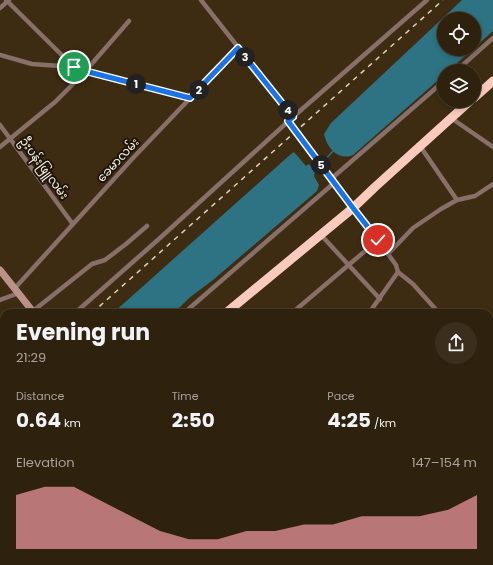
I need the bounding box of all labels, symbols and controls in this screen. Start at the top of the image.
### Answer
map controls [437,12,481,108]
button: locate [437,12,481,56]
pin: 3 [235,47,255,67]
text: 3 [242,49,248,65]
pin [57,50,91,84]
icon: arrive [63,56,85,78]
button: layers [437,64,481,108]
pin: 1 [126,74,146,94]
text: 1 [134,76,138,92]
pin: 2 [189,80,209,100]
text: 2 [196,82,202,98]
pin: 4 [278,100,298,120]
text: 4 [284,102,292,118]
street label: ဦးပန်းဖြူလမ်း [14,133,73,204]
street label: ခေမာလမ်း [93,134,143,186]
pin: 5 [311,155,331,175]
text: 5 [317,157,325,173]
pin [361,223,395,257]
icon: check [367,229,389,251]
text: Evening run [16,317,150,348]
button: share [435,322,477,364]
text: 21:29 [16,348,46,367]
text: Distance [16,388,64,404]
text: Time [172,388,198,404]
text: Pace [327,388,355,404]
text: 0.64 [16,406,61,434]
text: 2:50 [172,406,215,434]
text: 4:25 [327,406,371,434]
text: km [61,415,81,431]
text: /km [371,415,396,431]
text: Elevation [16,453,75,472]
text: 147–154 m [411,453,477,472]

